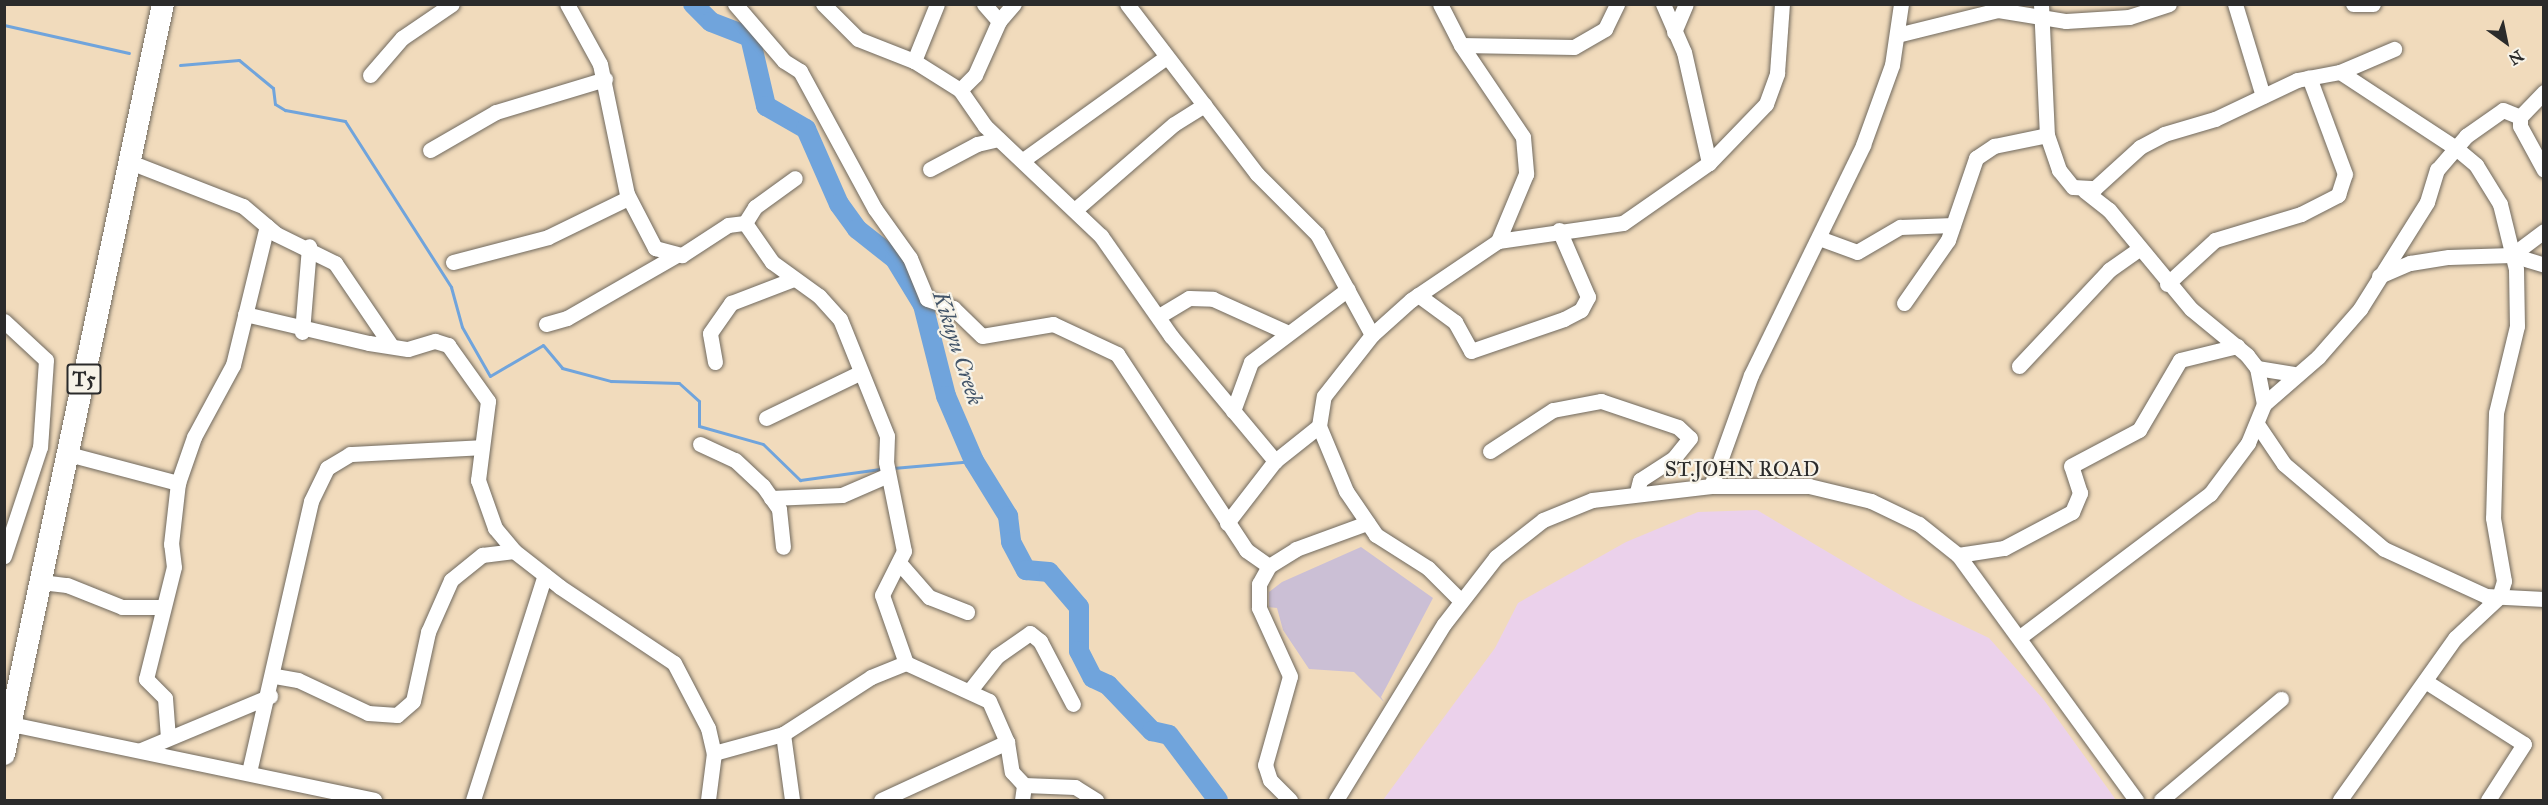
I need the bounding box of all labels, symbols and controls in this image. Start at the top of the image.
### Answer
north arrow [2476,12,2536,72]
text: N [2505,46,2527,69]
water label: Kikuyu Creek [927,288,989,408]
road number: T5 [66,362,102,396]
street label: ST.JOHN ROAD [1665,456,1819,482]

